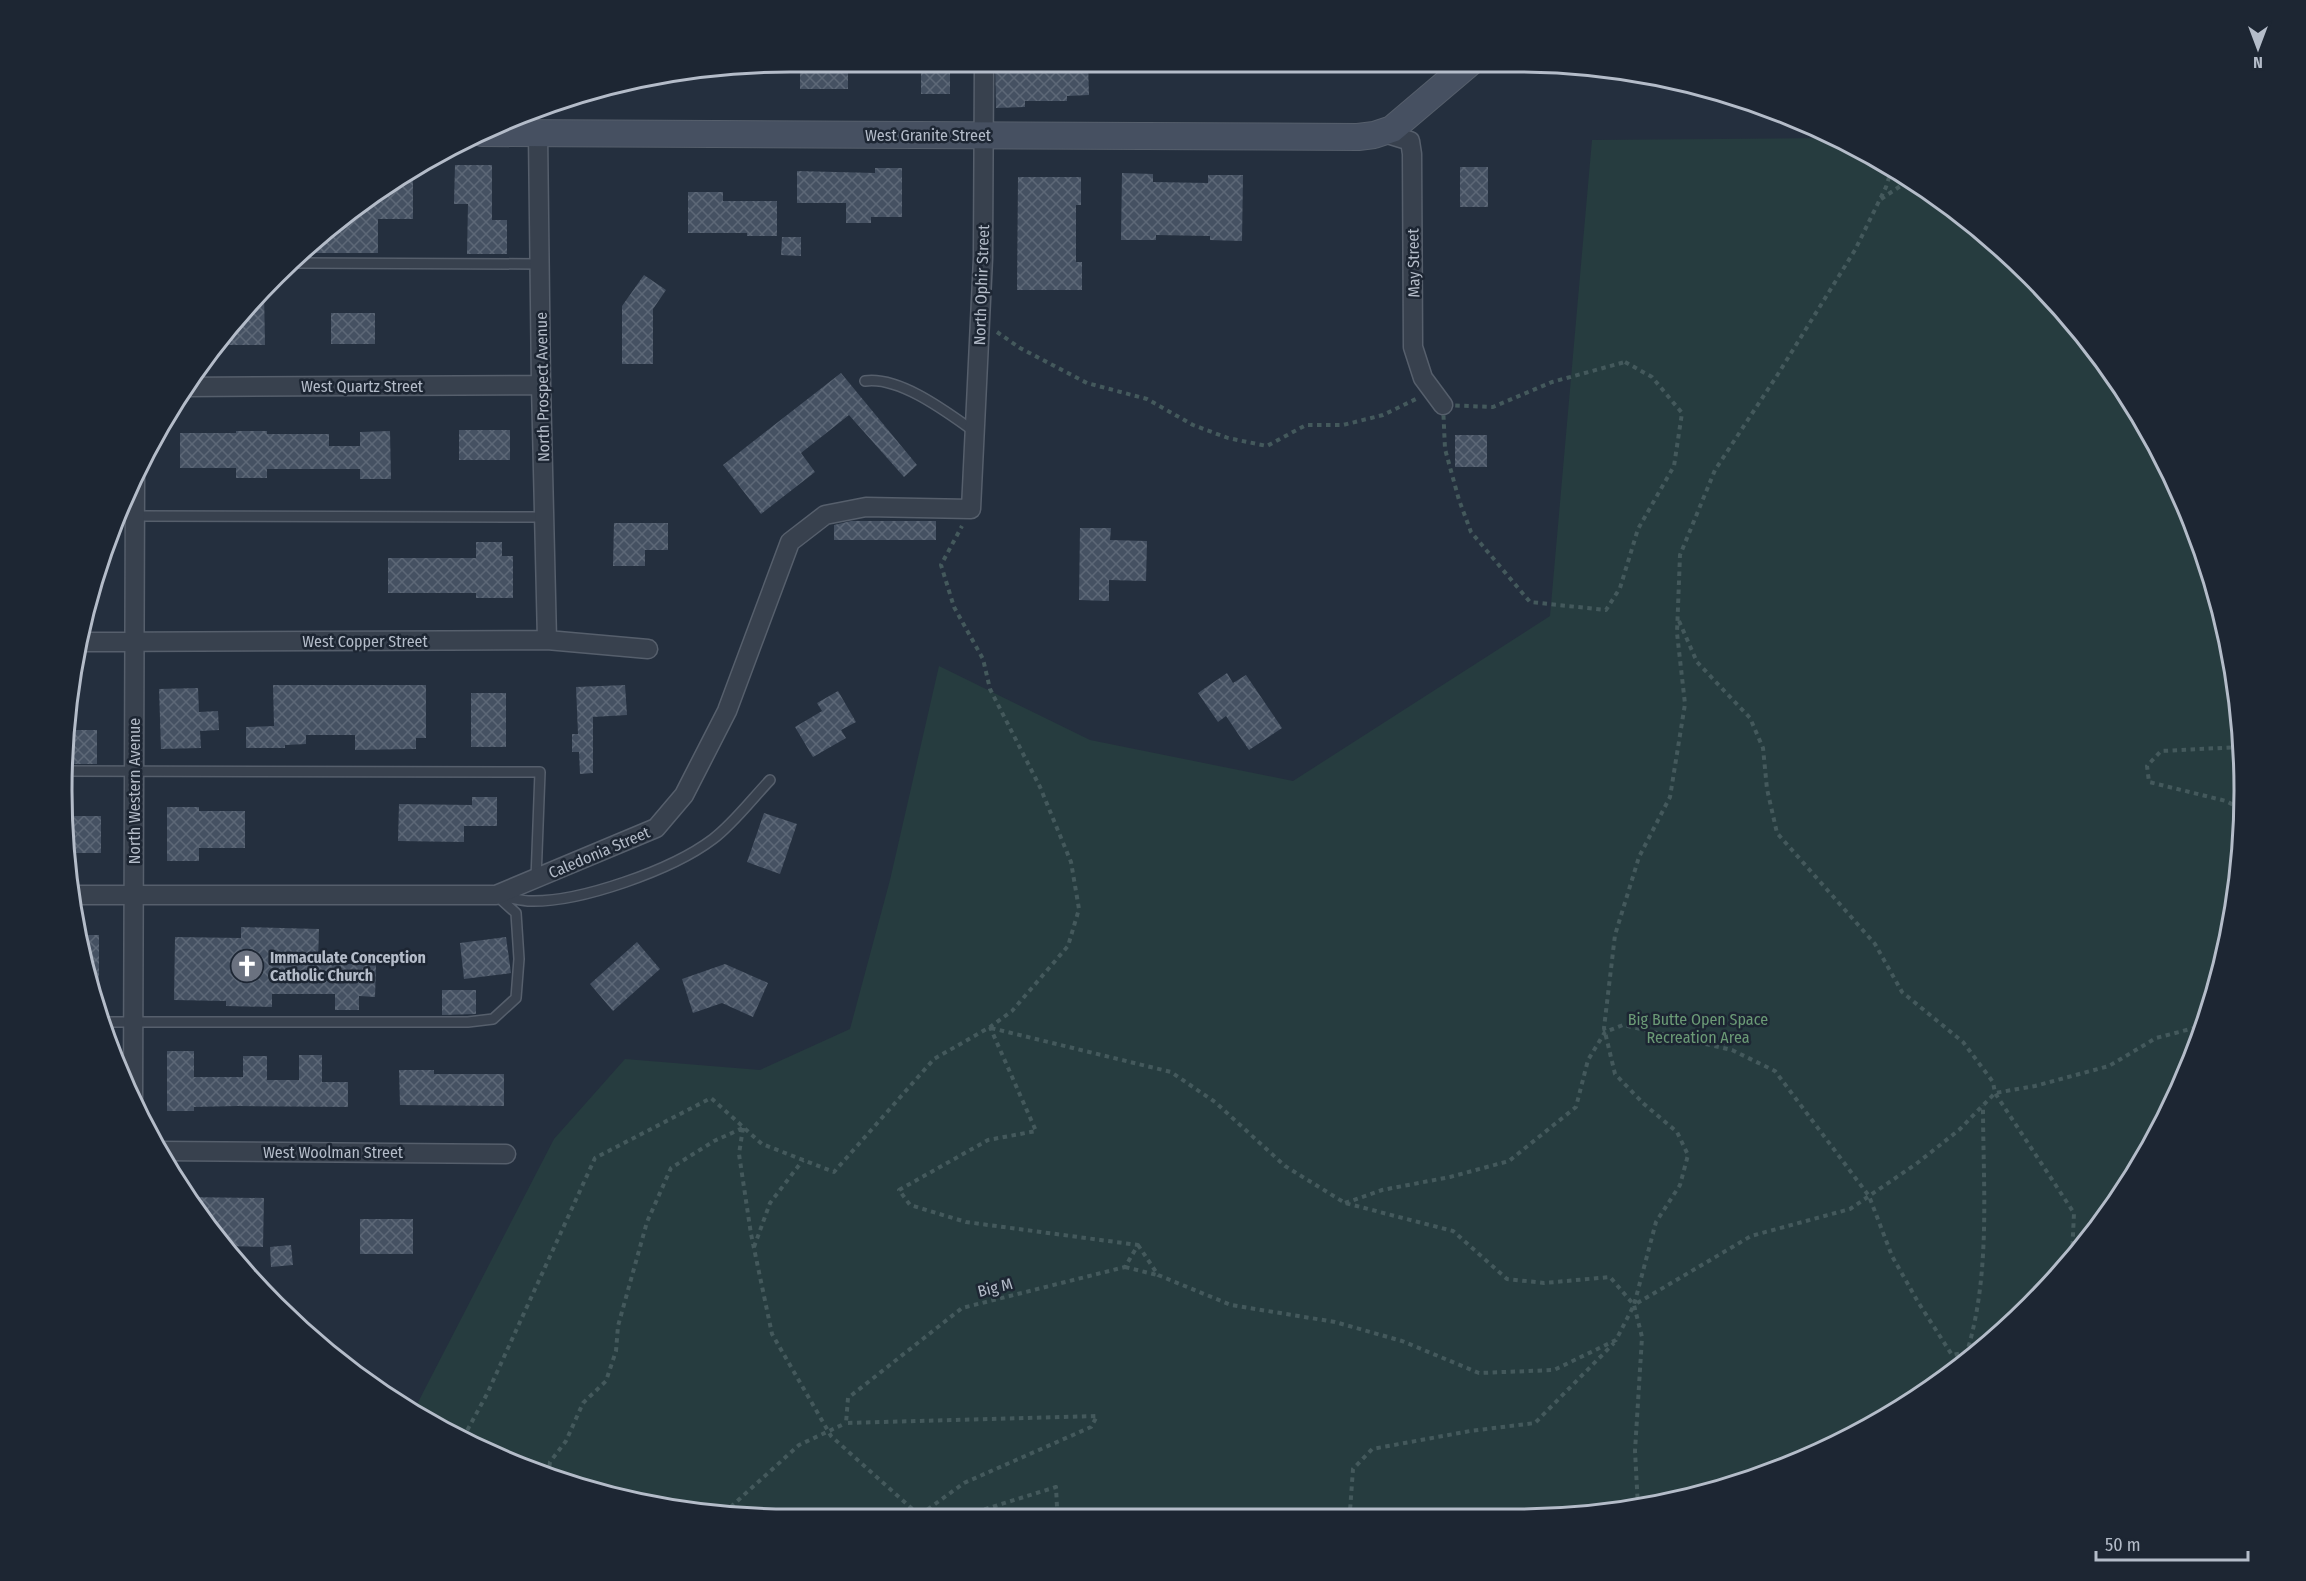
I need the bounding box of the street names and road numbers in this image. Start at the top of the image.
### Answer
street label: West Granite Street [865,126,992,145]
street label: North Ophir Street [970,224,993,346]
street label: May Street [1403,227,1424,298]
street label: North Prospect Avenue [532,312,553,462]
street label: West Quartz Street [301,377,424,396]
street label: West Copper Street [302,632,428,651]
street label: North Western Avenue [125,718,144,864]
street label: Caledonia Street [546,822,653,882]
street label: West Woolman Street [263,1143,404,1162]
street label: Big M [976,1274,1015,1301]

